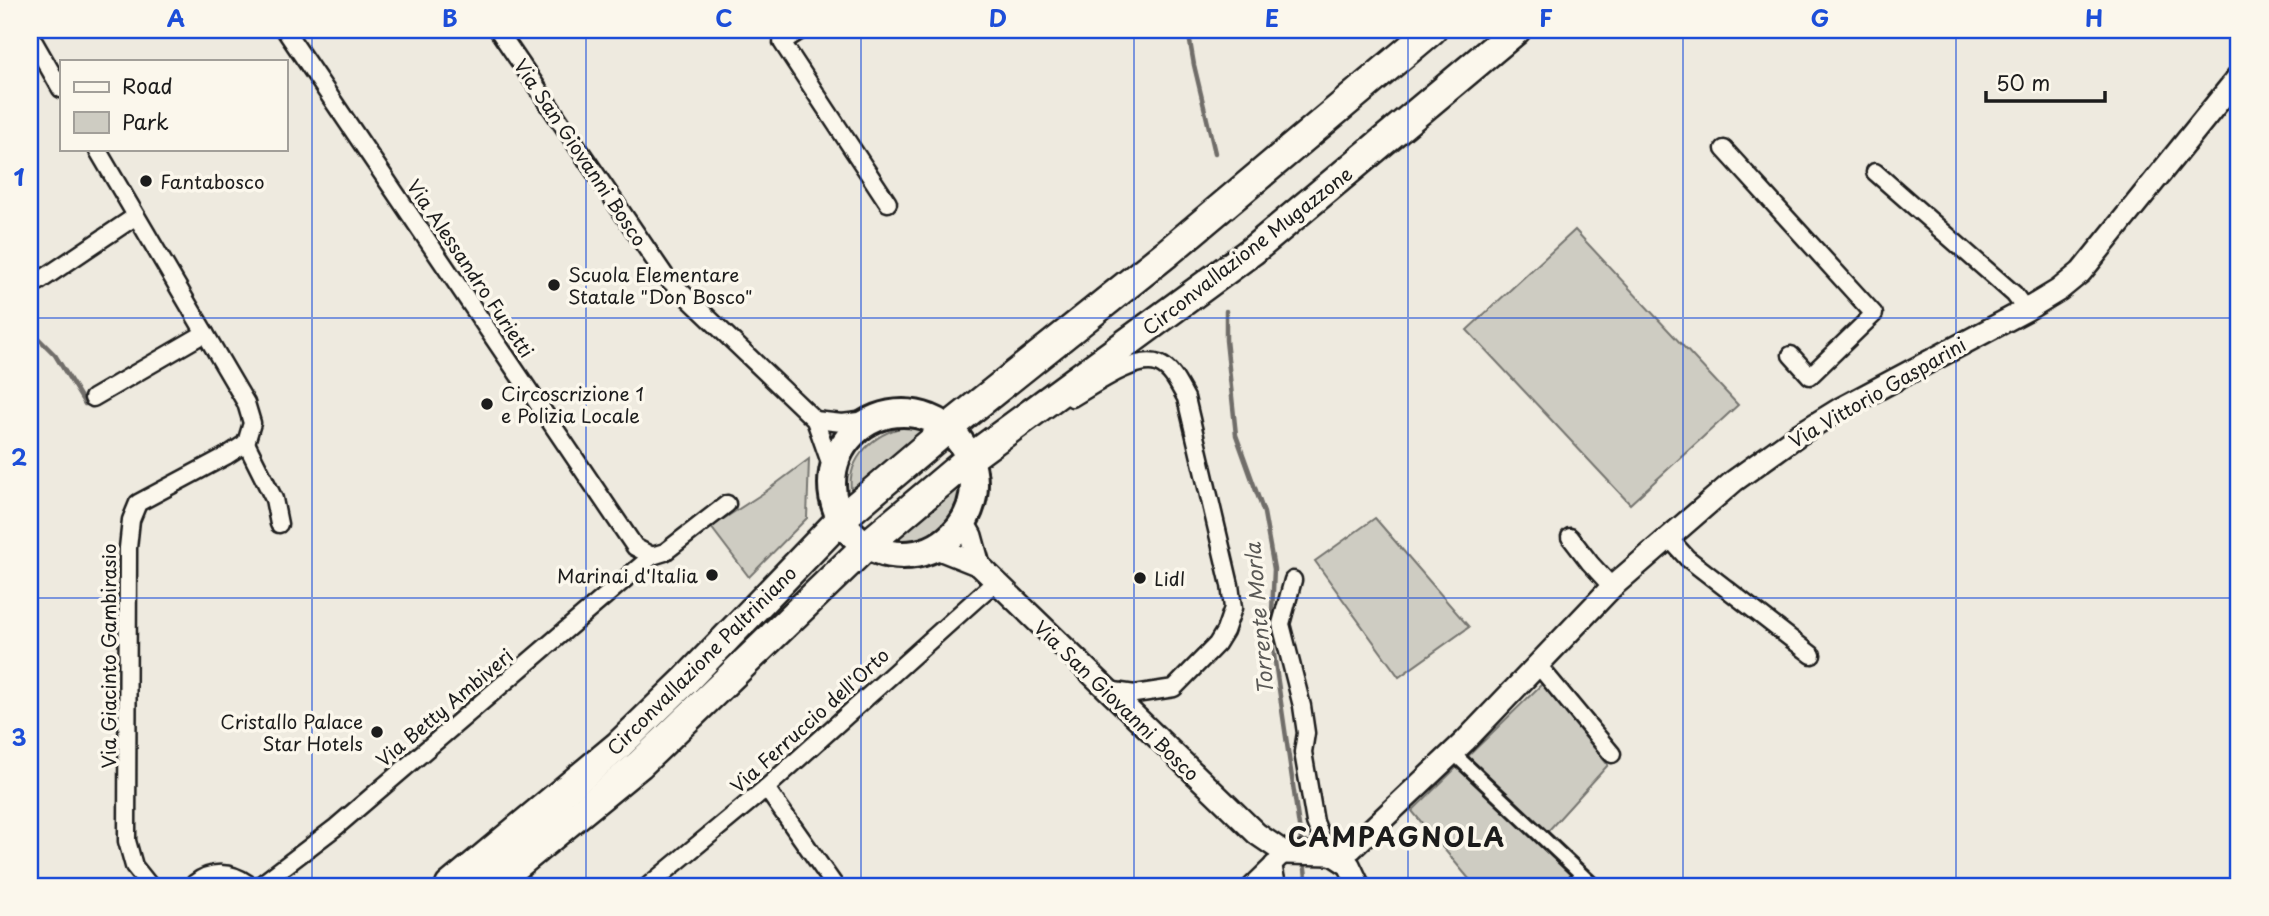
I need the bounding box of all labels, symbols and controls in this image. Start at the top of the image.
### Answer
text: A [167,0,185,35]
text: B [442,0,458,35]
text: C [715,0,733,35]
text: D [989,0,1007,35]
text: E [1265,0,1279,35]
text: F [1539,0,1553,35]
text: G [1811,0,1829,35]
text: H [2085,0,2103,35]
street label: Via San Giovanni Bosco [508,53,654,251]
legend [60,60,287,150]
scale bar [1986,60,2104,104]
text: 50 m [1996,66,2050,98]
text: Road [122,69,173,101]
text: Park [122,105,169,137]
text: 1 [14,159,25,194]
street label: Circonvallazione Mugazzone [1136,159,1358,341]
place label: Fantabosco [160,167,264,195]
marker: Fantabosco [138,173,154,189]
street label: Via Alessandro Furietti [401,173,541,363]
place label: Scuola Elementare Statale "Don Bosco" [568,260,753,310]
marker: Scuola Elementare Statale "Don Bosco" [546,277,562,293]
street label: Via Vittorio Gasparini [1783,330,1971,454]
place label: Circoscrizione 1 e Polizia Locale [501,379,644,429]
marker: Circoscrizione 1 e Polizia Locale [479,396,495,412]
text: 2 [11,439,27,474]
water label: Torrente Morla [1235,541,1281,697]
street label: Via Giacinto Gambirasio [94,544,122,768]
street label: Circonvallazione Paltriniano [600,559,802,761]
place label: Marinai d'Italia [557,561,698,589]
place label: Lidl [1154,564,1185,592]
marker: Marinai d'Italia [704,567,720,583]
marker: Lidl [1132,570,1148,586]
street label: Via San Giovanni Bosco [1028,613,1206,787]
street label: Via Betty Ambiveri [369,641,519,773]
street label: Via Ferruccio dell'Orto [723,641,895,799]
place label: Cristallo Palace Star Hotels [220,707,363,757]
text: 3 [11,719,27,754]
marker: Cristallo Palace Star Hotels [369,724,385,740]
district label: CAMPAGNOLA [1288,817,1506,856]

